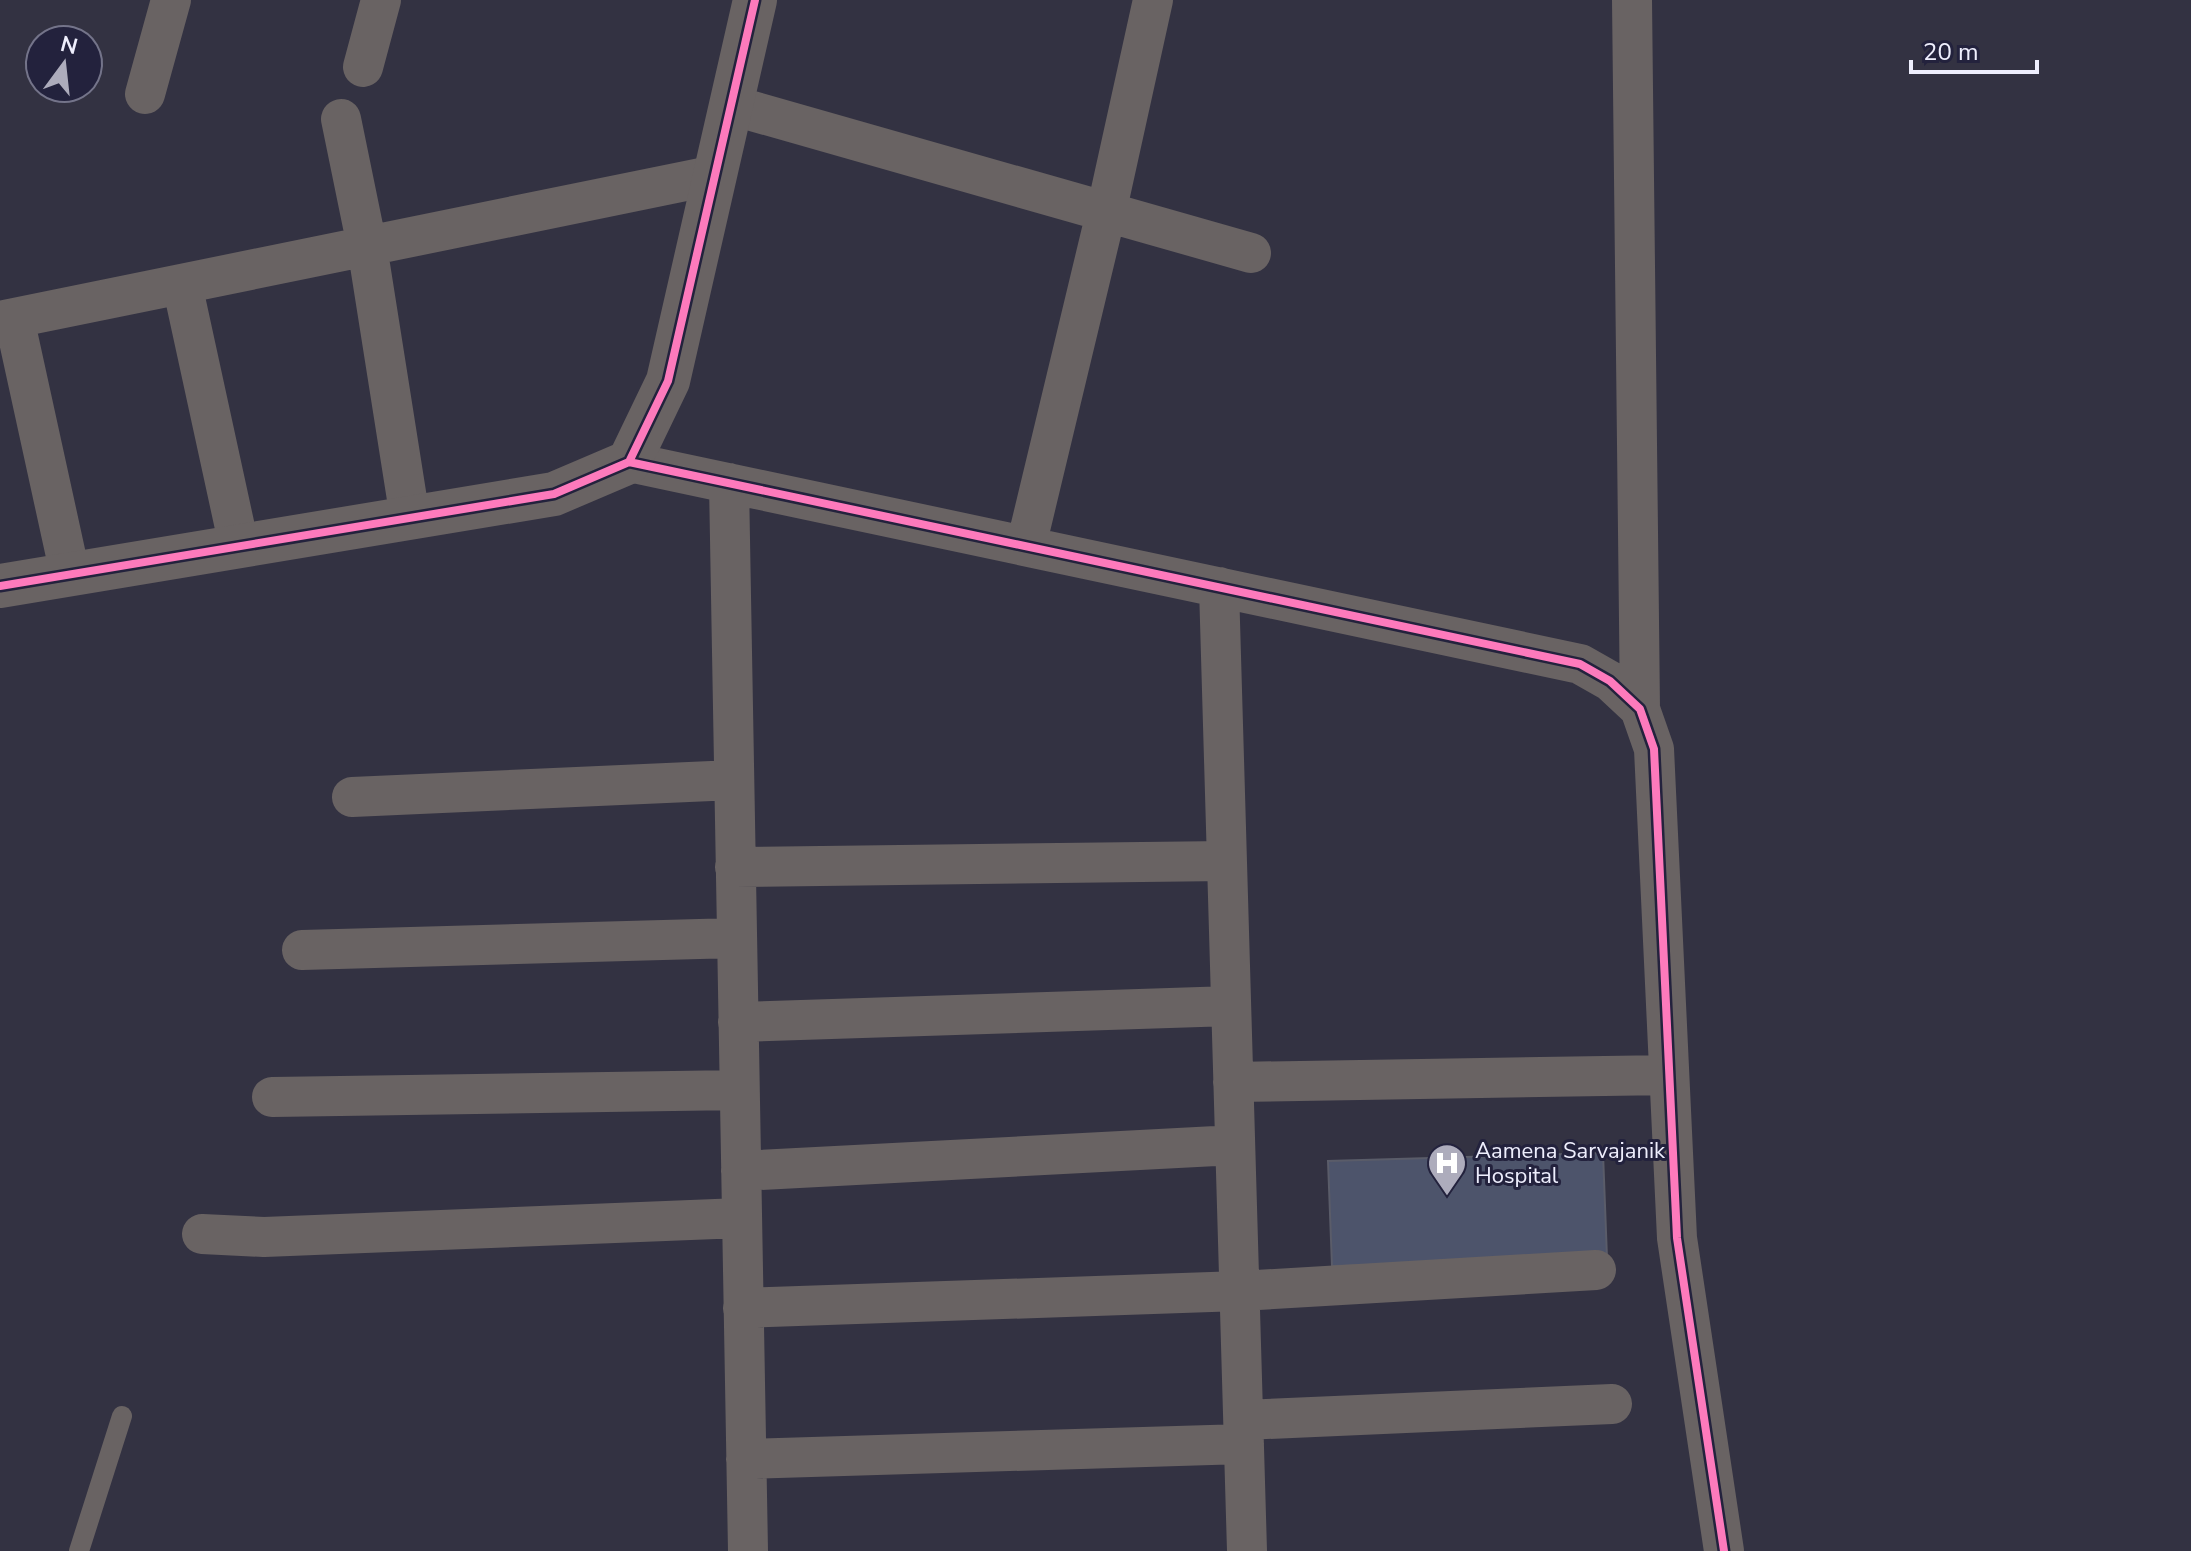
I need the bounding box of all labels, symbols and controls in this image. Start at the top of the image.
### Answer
north arrow [24,24,104,104]
scale bar [1911,24,2037,74]
text: N [57,29,81,62]
text: 20 m [1923,36,1979,68]
place label: Aamena Sarvajanik Hospital [1475,1136,1666,1191]
hospital icon: Aamena Sarvajanik Hospital [1426,1142,1468,1197]

